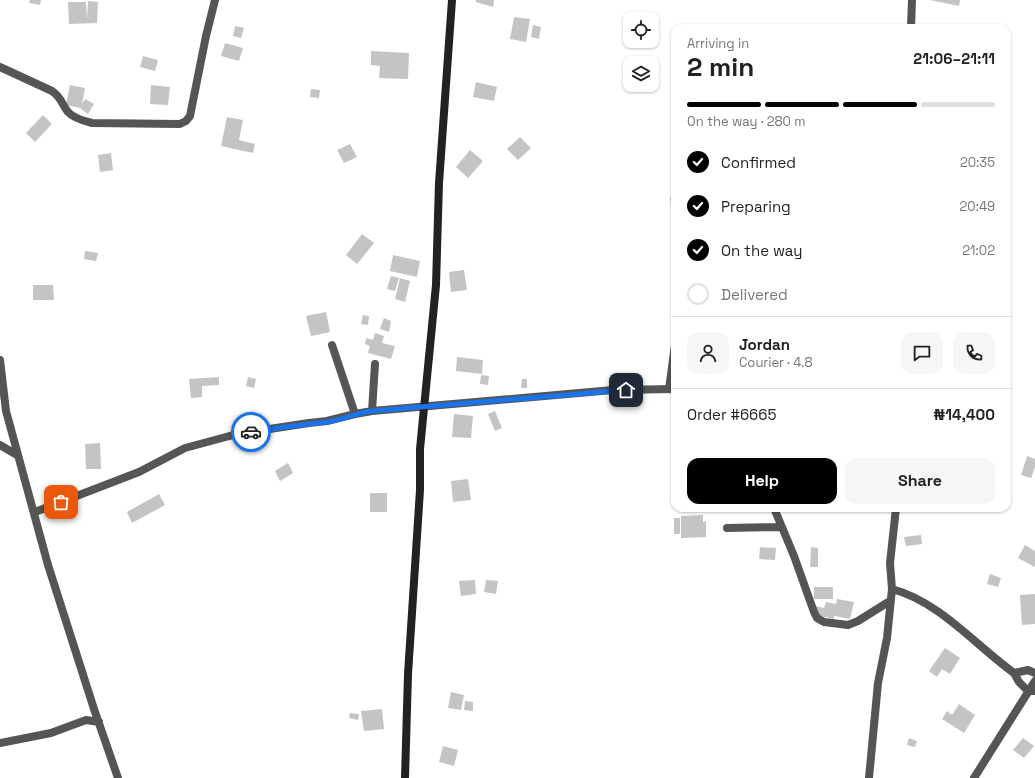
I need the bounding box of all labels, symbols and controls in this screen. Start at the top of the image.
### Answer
map controls [623,12,659,92]
button: locate [623,12,659,48]
text: Arriving in [687,35,749,52]
text: 21:06–21:11 [913,49,995,68]
text: 2 min [687,50,754,84]
button: layers [623,56,659,92]
text: On the way · 280 m [687,113,805,130]
icon: check [687,151,709,173]
text: Confirmed [721,153,796,172]
text: 20:35 [960,154,995,171]
icon: check [687,195,709,217]
text: Preparing [721,197,791,216]
text: 20:49 [959,198,995,215]
icon: check [687,239,709,261]
text: On the way [721,241,802,260]
text: 21:02 [962,242,995,259]
text: Delivered [721,285,788,304]
button: person [687,332,729,374]
button: chat [901,332,943,374]
button: phone [953,332,995,374]
text: Jordan [739,335,790,354]
text: Courier · 4.8 [739,354,813,371]
pin [609,373,643,407]
icon: home [615,379,637,401]
text: Order #6665 [687,405,776,424]
text: ₦14,400 [933,405,995,424]
courier [231,412,271,452]
icon: car [240,421,262,443]
button: Help [687,458,837,504]
button: Share [845,458,995,504]
pin [44,485,78,519]
icon: bag [50,491,72,513]

